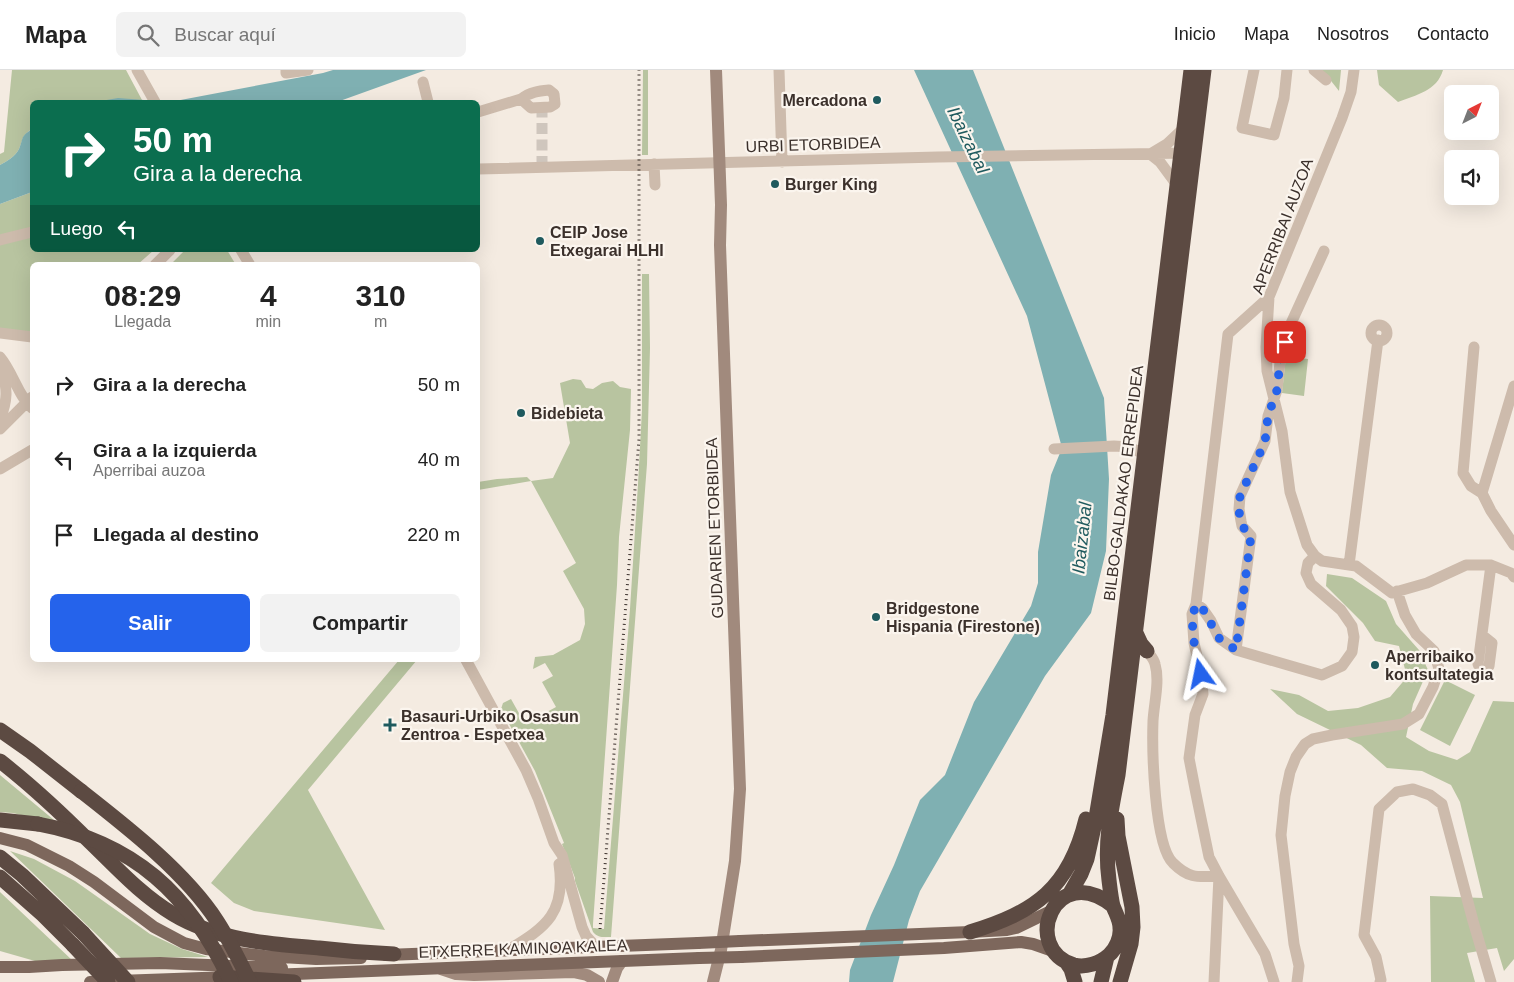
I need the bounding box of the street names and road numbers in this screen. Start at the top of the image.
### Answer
street label: URBI ETORBIDEA [745,134,881,155]
street label: APERRIBAI AUZOA [1249,156,1316,296]
street label: BILBO-GALDAKAO ERREPIDEA [1101,364,1146,602]
street label: GUDARIEN ETORBIDEA [703,437,726,619]
street label: ETXERRE KAMINOA KALEA [418,936,628,961]

